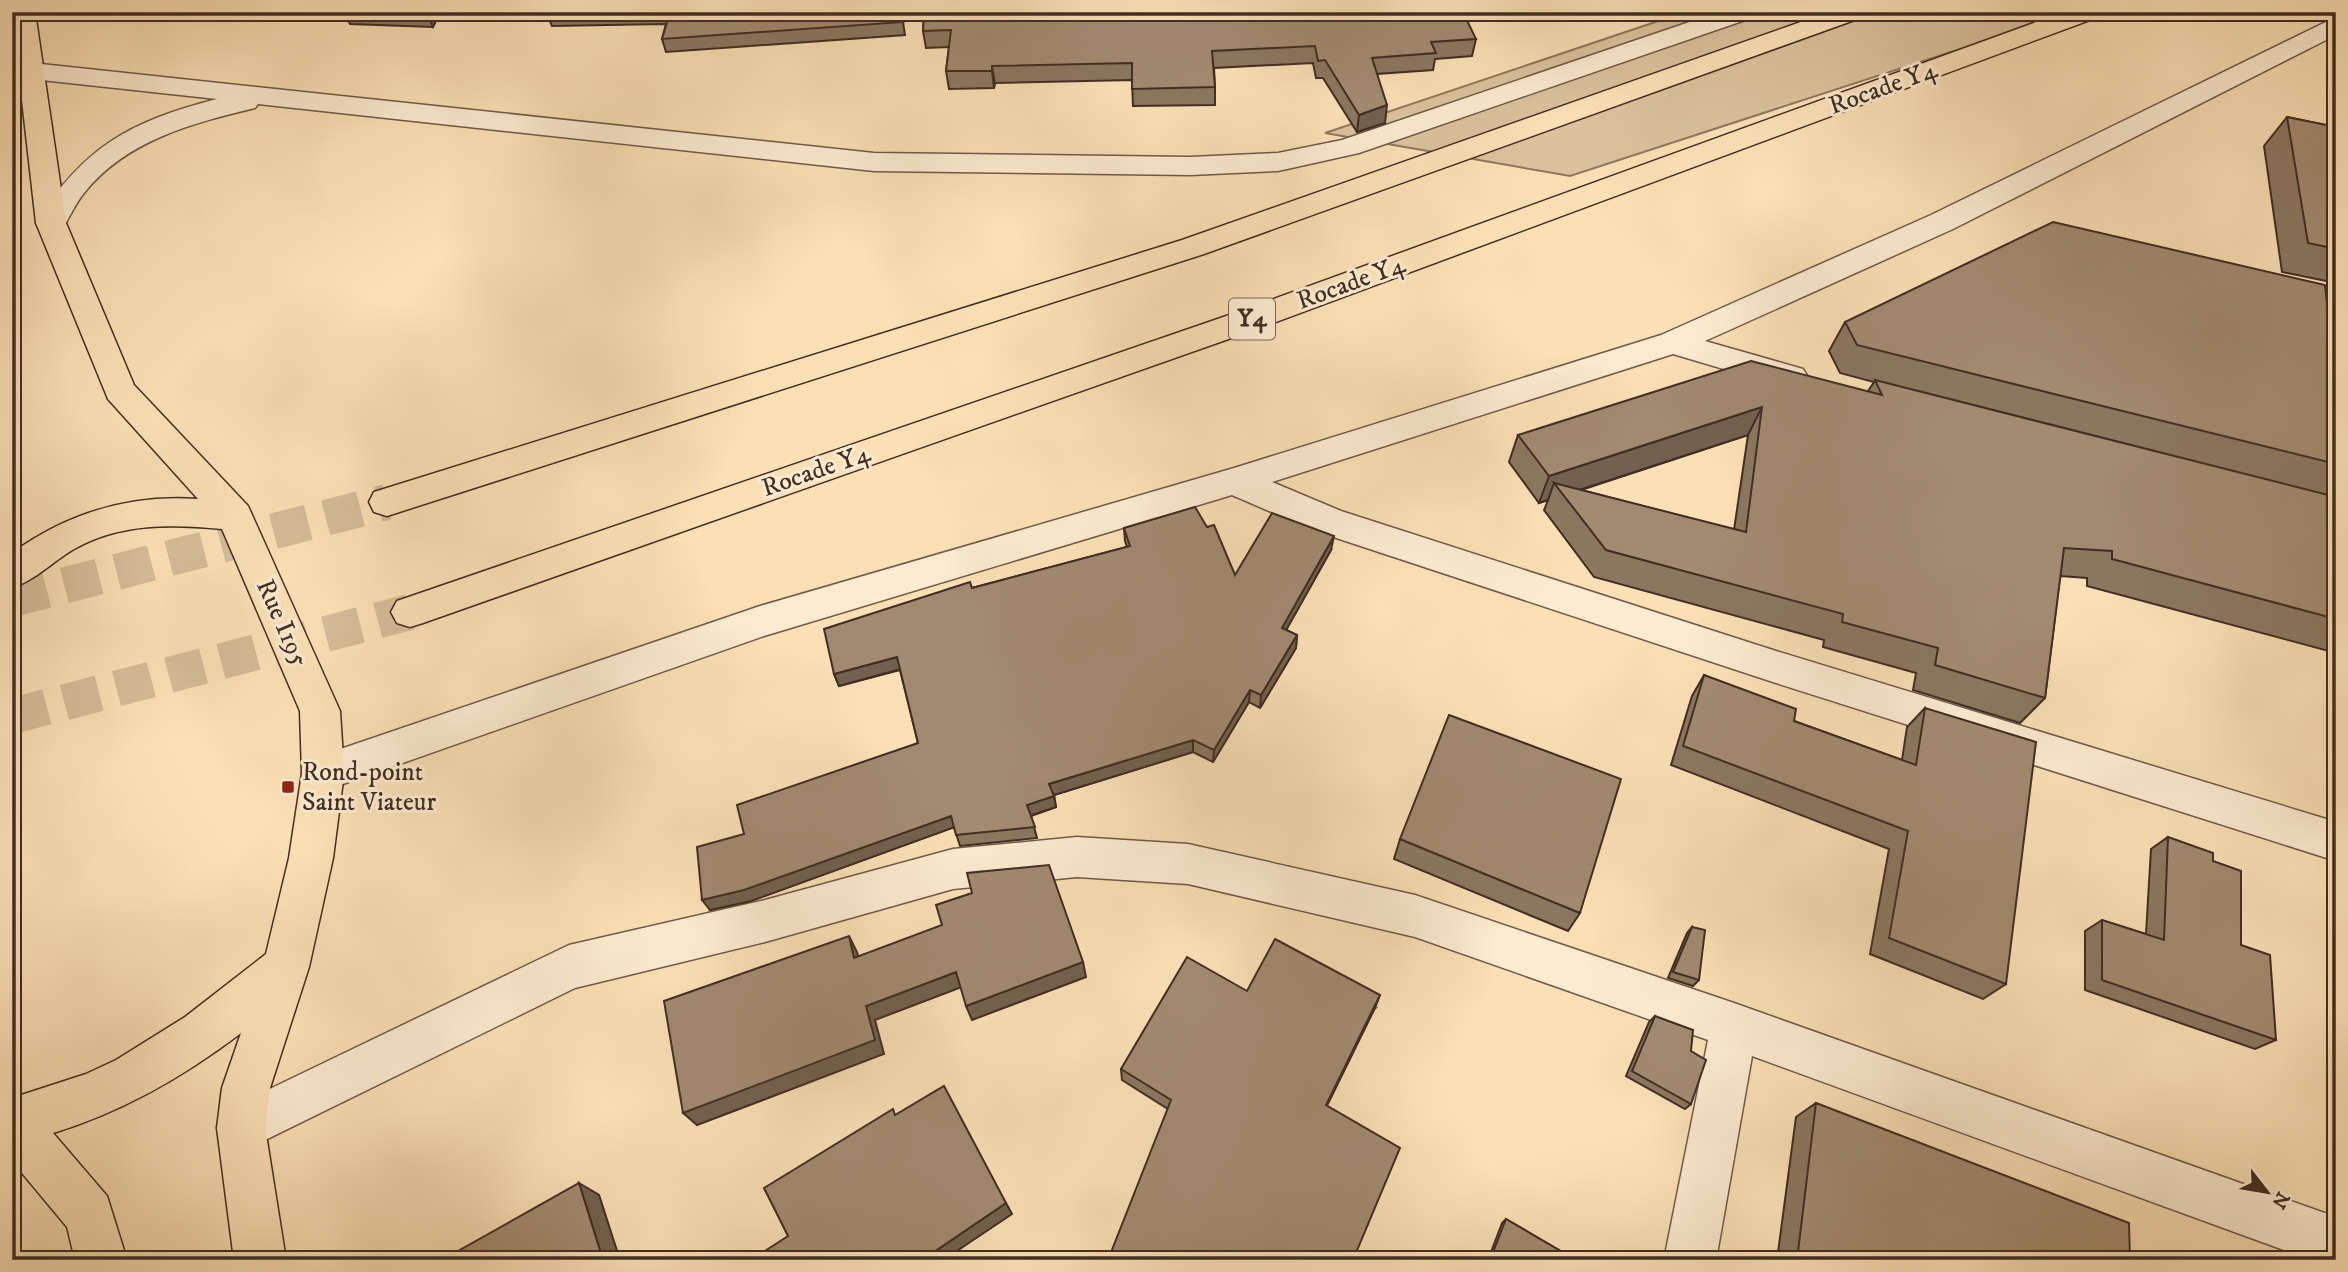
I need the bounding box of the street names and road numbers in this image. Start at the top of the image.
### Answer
street label: Rocade Y4 [1824,53,1943,123]
street label: Rocade Y4 [1292,248,1411,318]
road number: Y4 [1229,298,1275,340]
street label: Rocade Y4 [757,437,876,505]
street label: Rue I195 [248,574,316,672]

